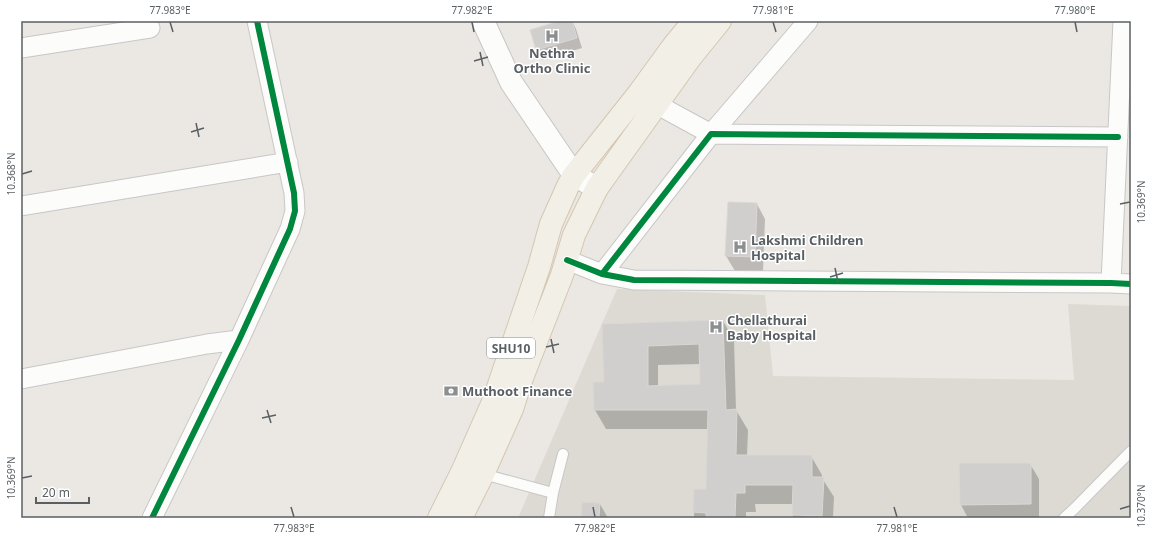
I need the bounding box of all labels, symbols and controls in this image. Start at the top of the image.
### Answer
text: 77.983°E [149,3,191,17]
text: 77.982°E [451,3,493,17]
text: 77.981°E [752,3,794,17]
text: 77.980°E [1054,3,1096,17]
hospital icon: Nethra Ortho Clinic [544,28,560,44]
place label: Nethra Ortho Clinic [514,44,591,77]
text: 10.368°N [4,152,18,196]
text: 10.369°N [1134,180,1148,224]
place label: Lakshmi Children Hospital [751,231,864,264]
hospital icon: Lakshmi Children Hospital [732,239,748,255]
place label: Chellathurai Baby Hospital [727,311,816,344]
hospital icon: Chellathurai Baby Hospital [708,319,724,335]
road number: SHU10 [487,338,535,358]
place label: Muthoot Finance [462,382,572,400]
bank icon: Muthoot Finance [443,383,459,399]
text: 10.369°N [4,456,18,500]
scale bar [36,479,89,505]
text: 20 m [42,484,70,501]
text: 10.370°N [1134,484,1148,528]
text: 77.983°E [273,521,315,535]
text: 77.982°E [574,521,616,535]
text: 77.981°E [876,521,918,535]

